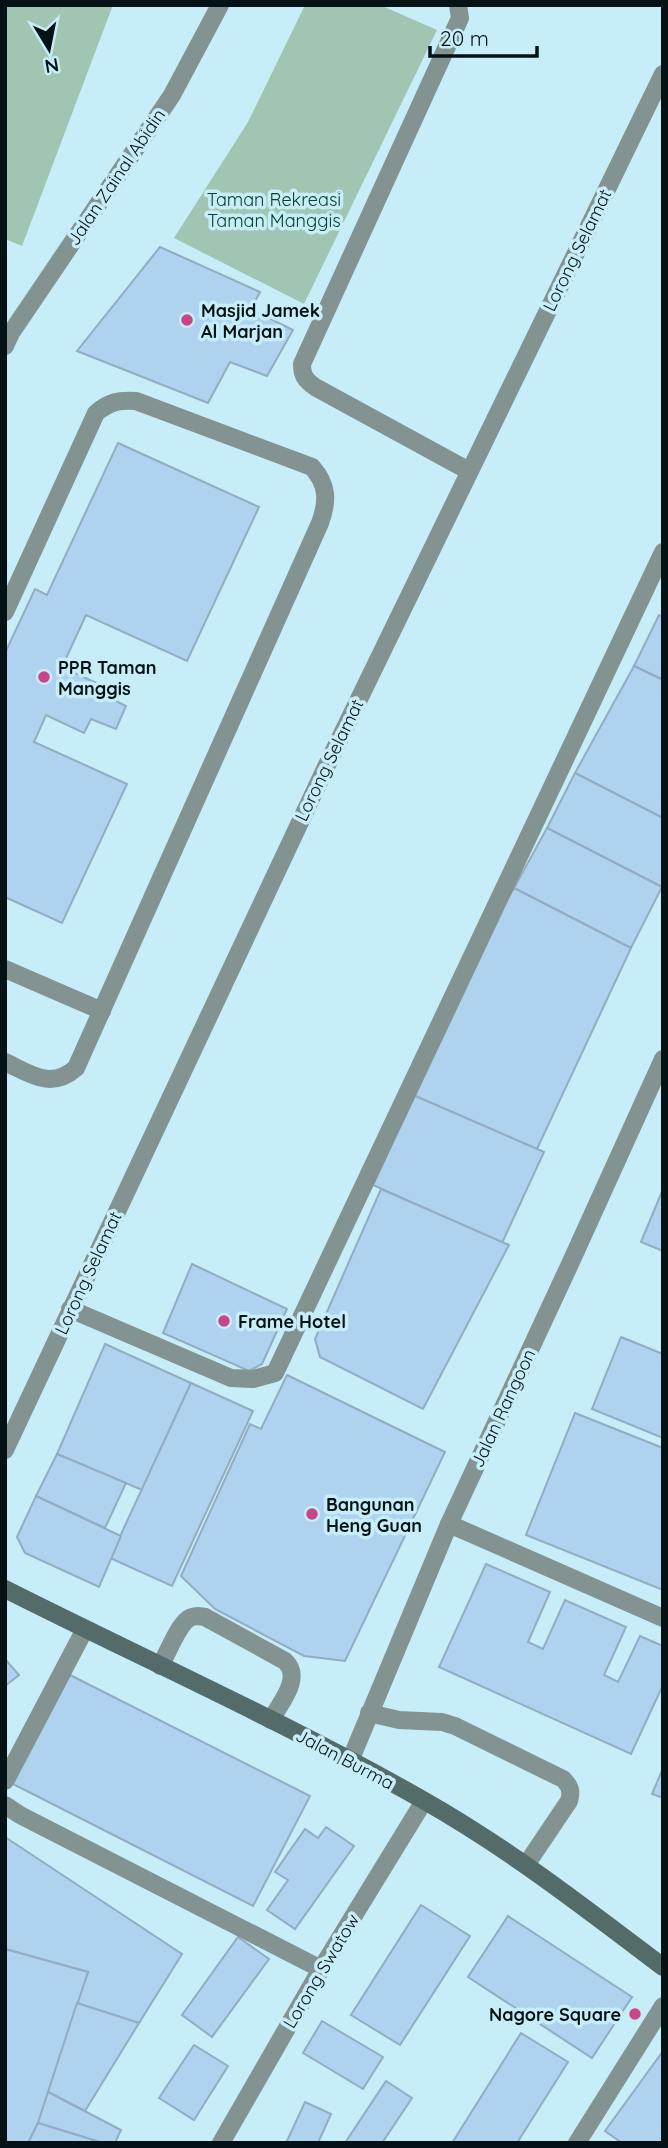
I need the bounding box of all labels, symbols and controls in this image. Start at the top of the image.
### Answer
north arrow [14,14,84,84]
scale bar [430,14,537,58]
text: 20 m [440,25,489,51]
text: N [43,53,61,79]
street label: Jalan Zainal Abidin [62,104,170,250]
street label: Lorong Selamat [537,185,617,315]
park label: Taman Rekreasi Taman Manggis [207,188,341,232]
place label: Masjid Jamek Al Marjan [201,299,320,343]
marker: Masjid Jamek Al Marjan [179,312,195,328]
place label: PPR Taman Manggis [58,656,157,700]
marker: PPR Taman Manggis [36,669,52,685]
street label: Lorong Selamat [289,695,369,825]
street label: Lorong Selamat [49,1208,127,1338]
place label: Frame Hotel [238,1310,346,1333]
marker: Frame Hotel [216,1313,232,1329]
street label: Jalan Rangoon [466,1345,540,1471]
place label: Bangunan Heng Guan [326,1493,422,1537]
marker: Bangunan Heng Guan [304,1506,320,1522]
street label: Jalan Burma [292,1724,398,1794]
street label: Lorong Swatow [278,1910,364,2032]
place label: Nagore Square [489,2003,621,2026]
marker: Nagore Square [627,2006,643,2022]

